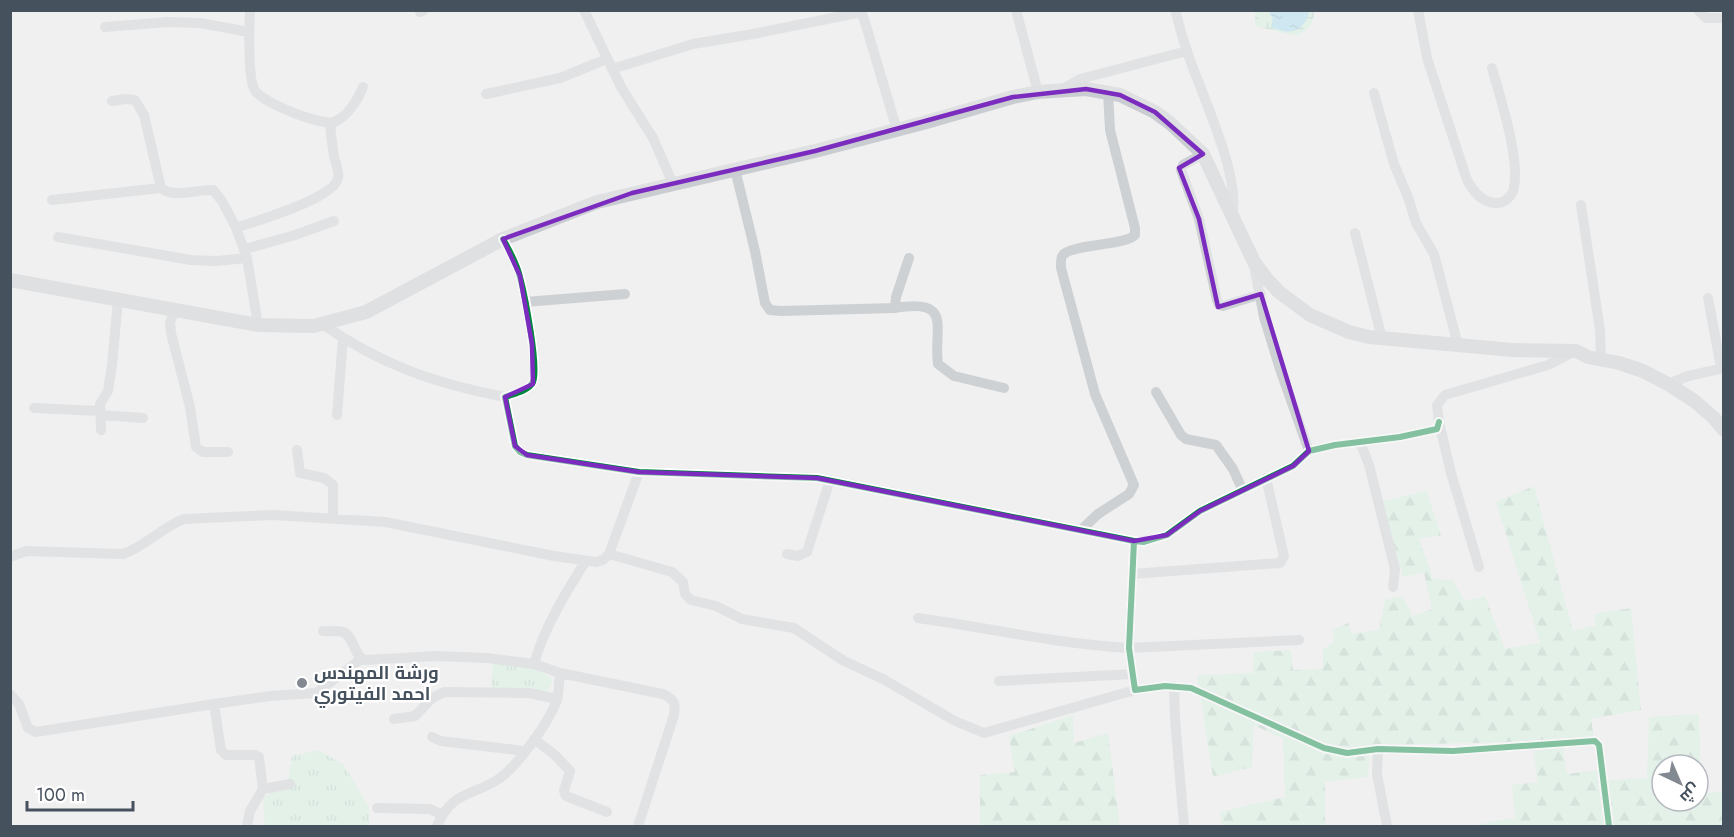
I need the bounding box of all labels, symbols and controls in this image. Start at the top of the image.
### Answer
place label: ورشة المهندس احمد الفيتوري [314,660,439,708]
marker: ورشة المهندس احمد الفيتوري [295,676,309,690]
north arrow [1650,753,1710,813]
scale bar [27,774,134,812]
text: ش [1675,778,1705,809]
text: 100 m [36,782,85,808]

